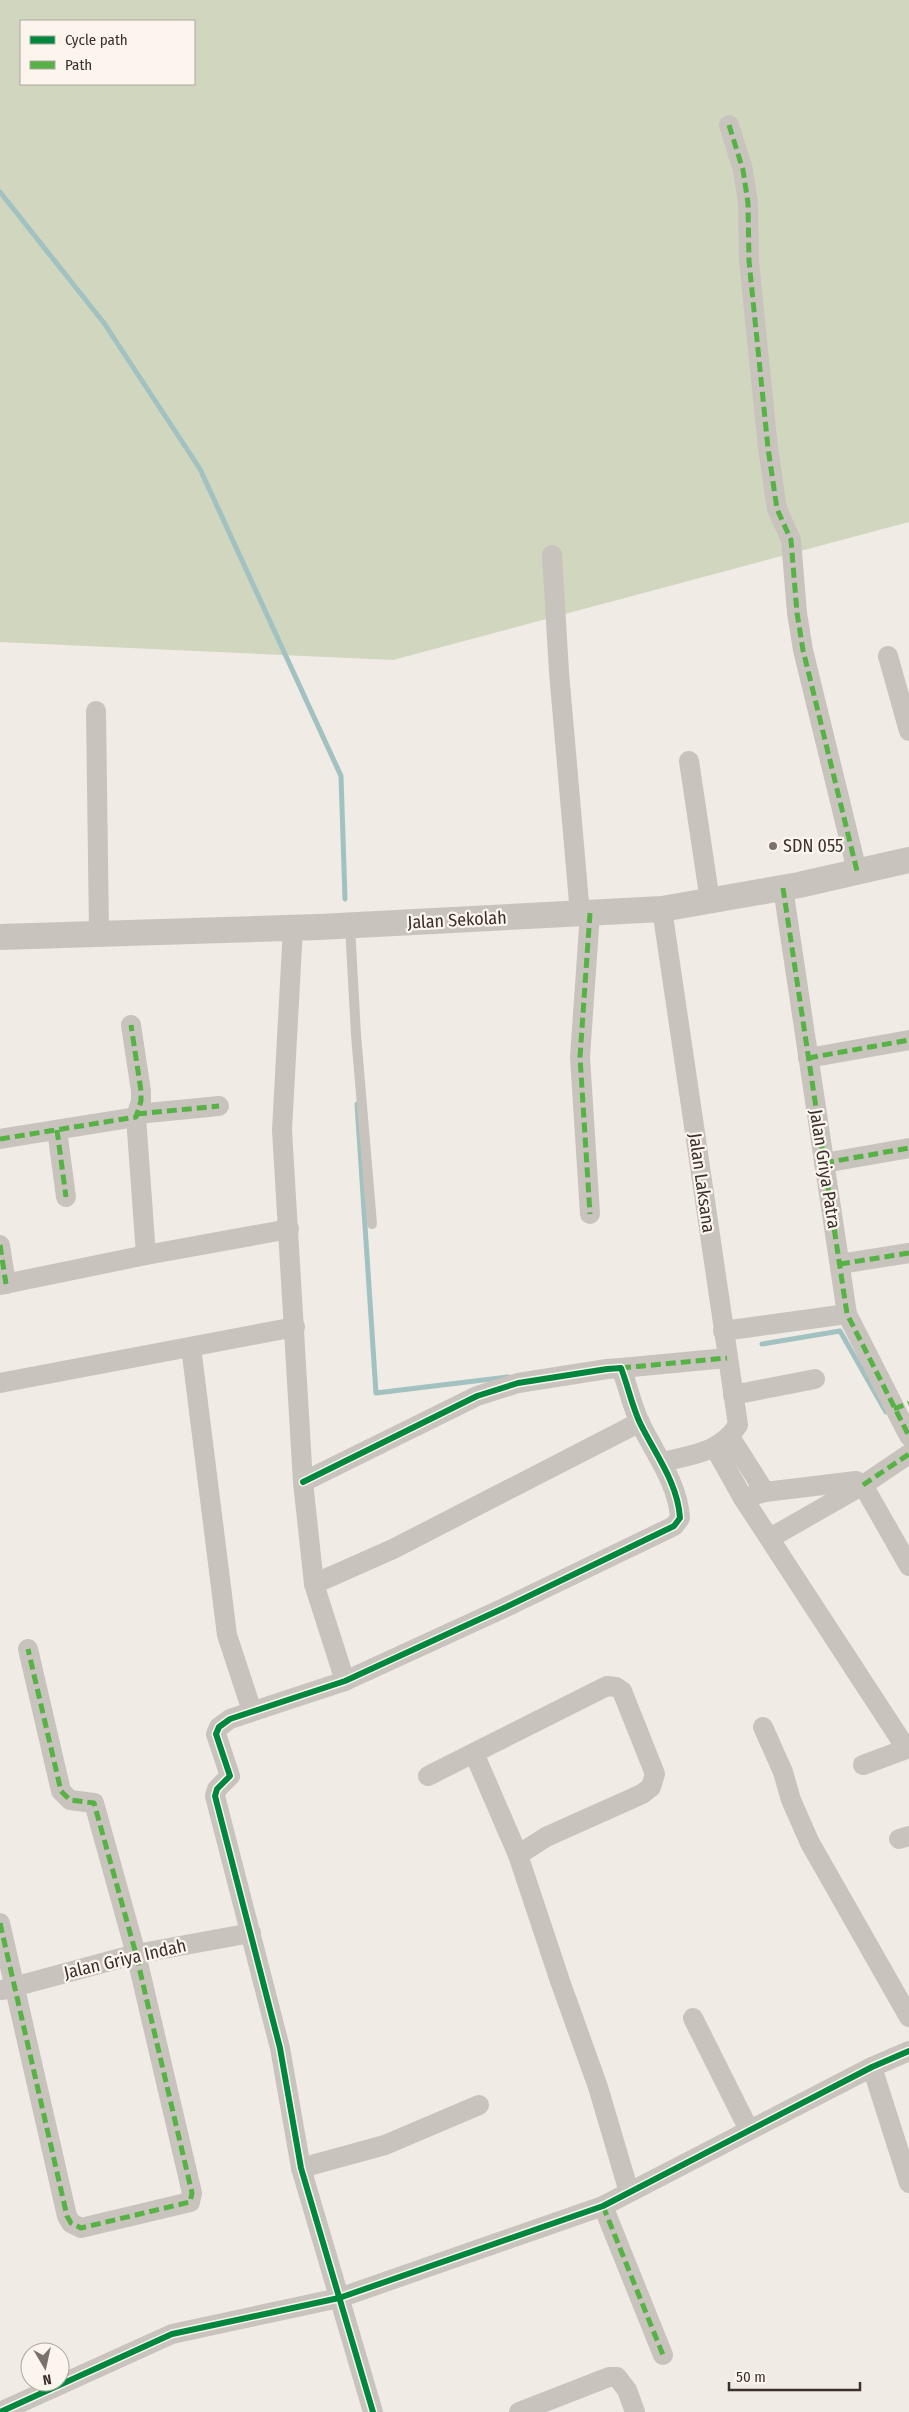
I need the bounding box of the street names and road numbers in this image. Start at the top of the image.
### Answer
street label: Jalan Sekolah [407,906,507,934]
street label: Jalan Griya Patra [805,1108,845,1230]
street label: Jalan Laksana [684,1132,720,1234]
street label: Jalan Griya Indah [62,1934,188,1984]

